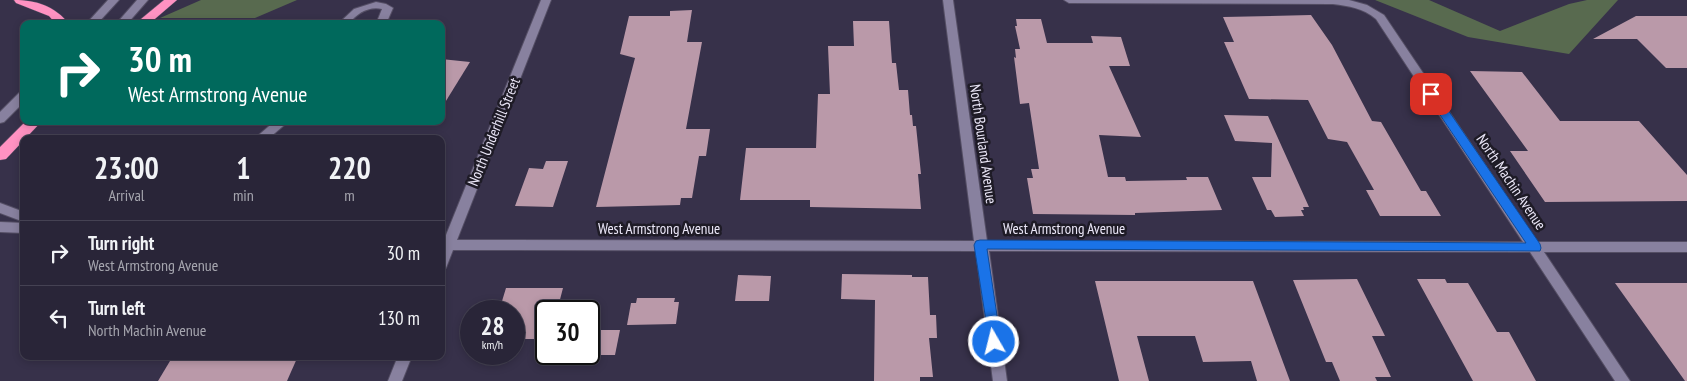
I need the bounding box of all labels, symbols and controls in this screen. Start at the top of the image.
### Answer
text: 30 m [128,36,192,82]
icon: right [45,40,110,105]
pin [1410,73,1452,115]
street label: North Underhill Street [463,75,524,189]
text: West Armstrong Avenue [128,80,307,108]
icon: arrive [1417,80,1445,108]
street label: North Bourland Avenue [966,83,1001,205]
street label: North Machin Avenue [1473,130,1550,233]
text: 23:00 [94,148,159,187]
text: 1 [236,148,251,187]
text: 220 [328,148,371,187]
text: Arrival [108,185,145,205]
text: min [233,185,254,205]
text: m [344,185,355,205]
street label: West Armstrong Avenue [598,219,720,238]
street label: West Armstrong Avenue [1003,219,1125,238]
text: Turn right [88,231,154,255]
icon: right [45,239,73,267]
text: 30 m [387,241,420,265]
text: West Armstrong Avenue [88,255,218,275]
text: Turn left [88,296,145,320]
speed limit sign: 30 [535,300,600,365]
icon: left [45,304,73,332]
text: 130 m [378,306,420,330]
text: 28 [481,310,504,342]
position arrow [967,315,1019,367]
text: North Machin Avenue [88,320,206,340]
text: km/h [482,337,503,352]

